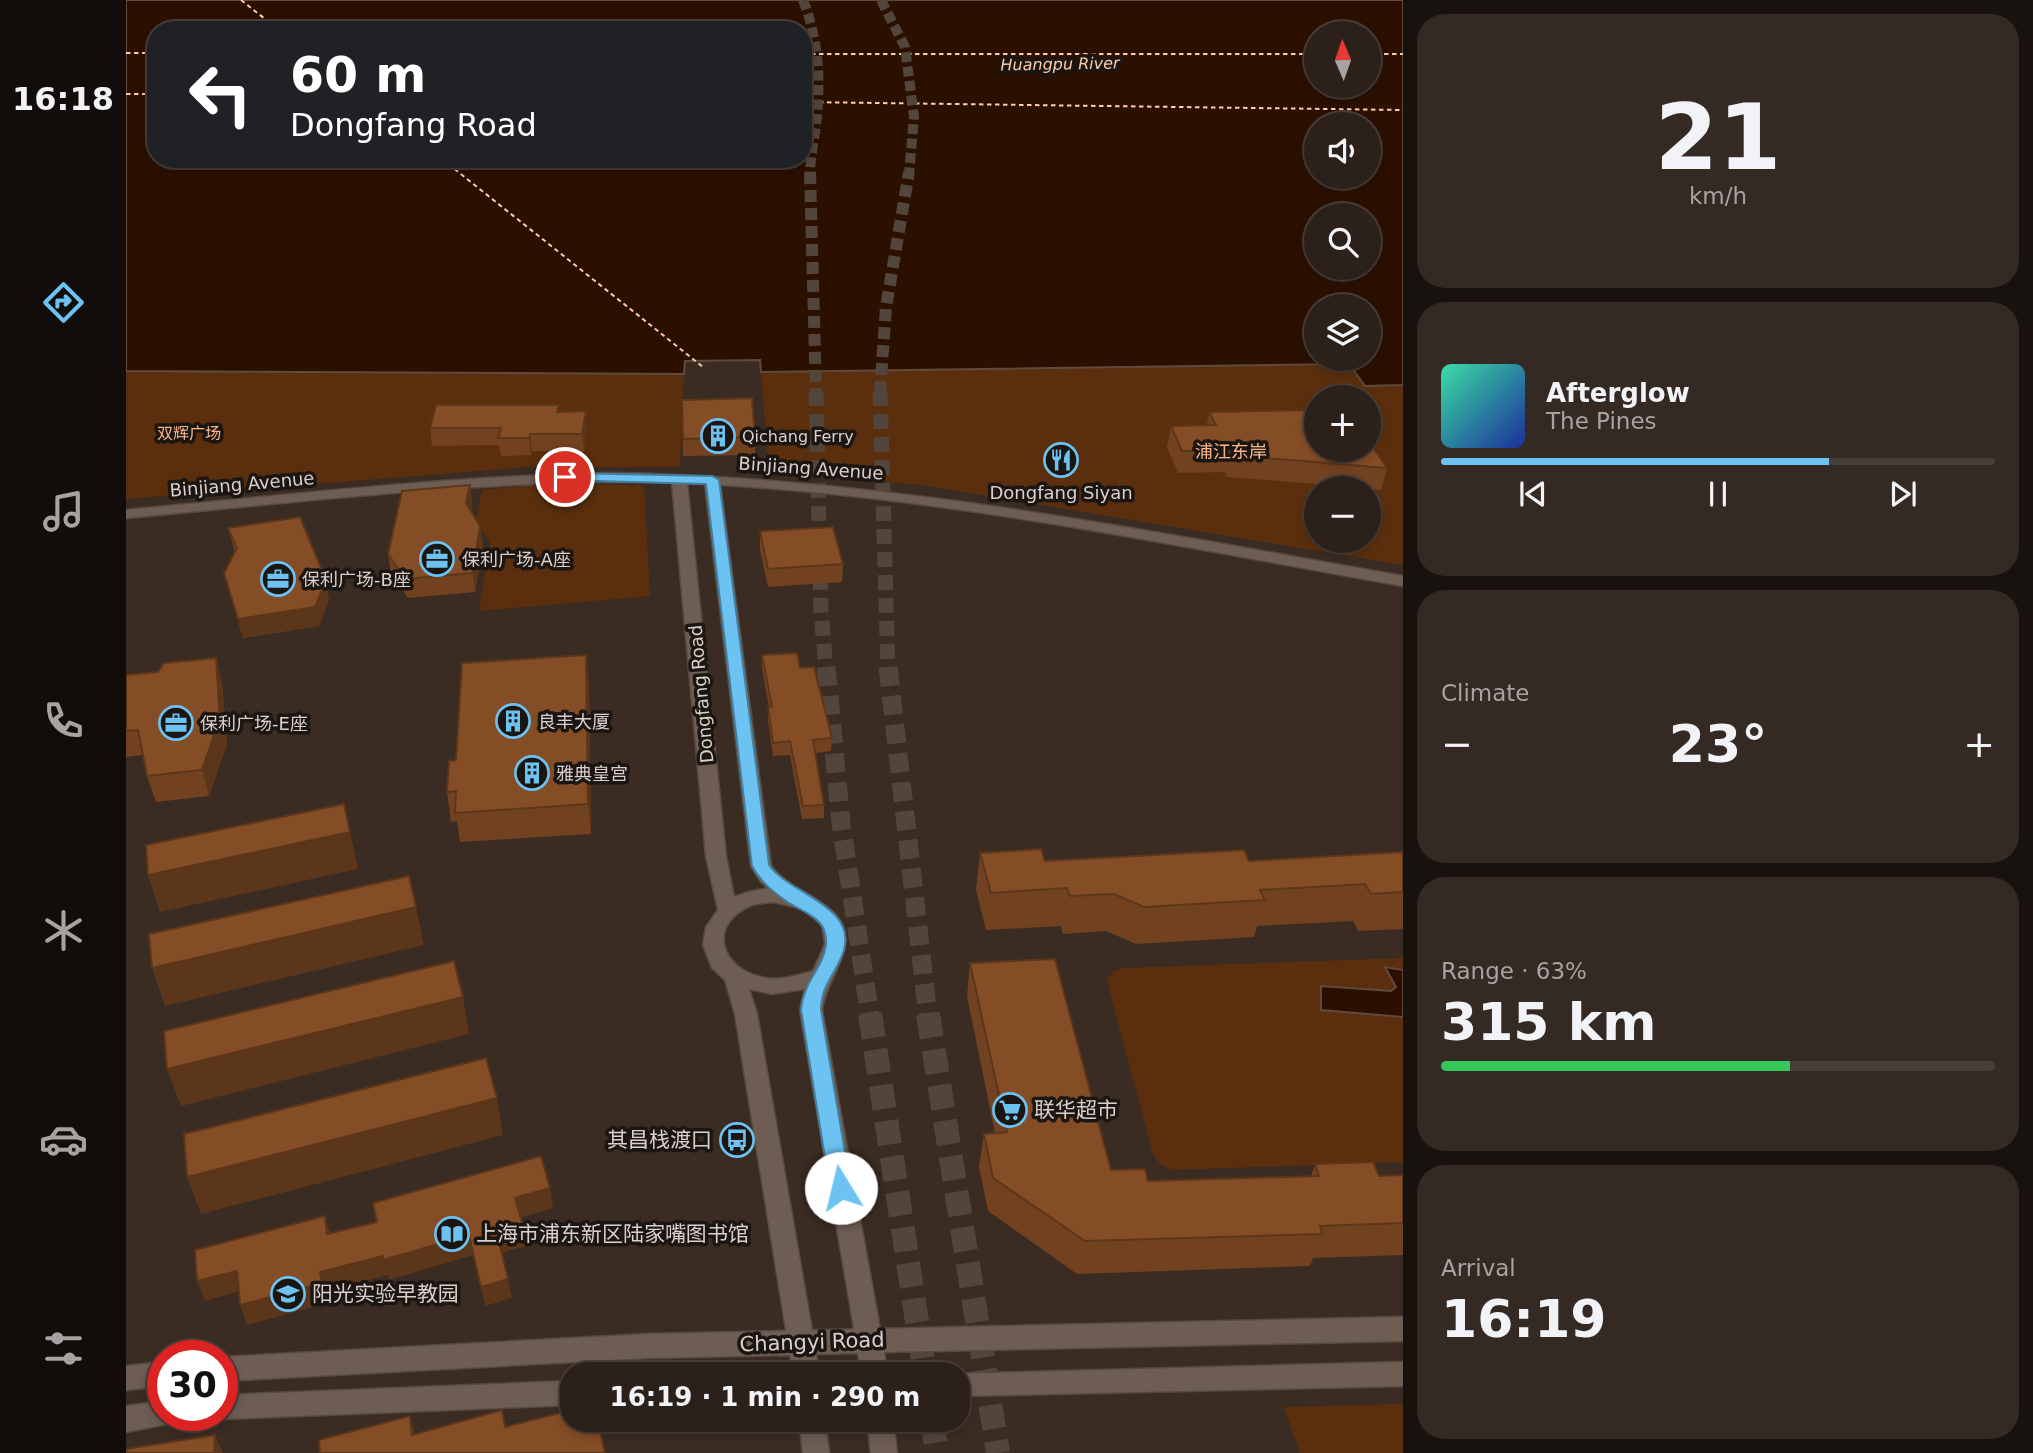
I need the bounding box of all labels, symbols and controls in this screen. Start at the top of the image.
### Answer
north arrow [1304,21,1381,98]
map controls [1304,21,1381,553]
text: 60 m [290,47,426,104]
icon: left [175,49,266,140]
water label: Huangpu River [1000,53,1121,75]
text: 16:18 [12,80,114,118]
text: 21 [1655,85,1781,190]
text: Dongfang Road [290,106,537,144]
button: sound [1304,112,1381,189]
text: km/h [1689,183,1747,209]
button: search [1304,203,1381,280]
icon: directions [39,278,88,327]
button: layers [1304,294,1381,371]
text: Afterglow [1546,378,1690,408]
button: + [1304,385,1381,462]
text: The Pines [1546,408,1657,434]
building icon: Qichang Ferry [699,417,737,455]
park label: 双辉广场 [157,424,221,443]
place label: Qichang Ferry [742,427,854,446]
restaurant icon: Dongfang Siyan [1042,441,1080,479]
park label: 浦江东岸 [1195,441,1267,462]
pin [535,447,595,507]
street label: Binjiang Avenue [738,452,884,484]
icon: arrive [546,458,584,496]
street label: Binjiang Avenue [169,467,315,501]
icon: previous [1514,475,1552,513]
icon: pause [1699,475,1737,513]
icon: next [1884,475,1922,513]
button: − [1304,476,1381,553]
place label: Dongfang Siyan [989,482,1133,503]
icon: music [39,487,88,536]
office icon: 保利广场-A座 [418,540,456,578]
place label: 保利广场-A座 [462,549,571,570]
office icon: 保利广场-B座 [259,560,297,598]
place label: 保利广场-B座 [302,569,411,590]
street label: Dongfang Road [684,624,718,764]
text: Climate [1441,680,1530,706]
icon: phone [39,696,88,745]
building icon: 良丰大厦 [494,702,532,740]
office icon: 保利广场-E座 [157,704,195,742]
place label: 良丰大厦 [538,711,610,732]
place label: 保利广场-E座 [200,713,308,734]
text: 23° [1669,714,1767,774]
text: − [1441,722,1473,766]
text: + [1963,722,1995,766]
building icon: 雅典皇宫 [513,754,551,792]
place label: 雅典皇宫 [556,763,628,784]
icon: climate [39,906,88,955]
text: Range · 63% [1441,958,1587,984]
text: 315 km [1441,992,1656,1052]
supermarket icon: 联华超市 [991,1091,1029,1129]
place label: 联华超市 [1034,1098,1118,1122]
icon: car [39,1115,88,1164]
bus stop icon: 其昌栈渡口 [718,1121,756,1159]
place label: 其昌栈渡口 [607,1128,712,1152]
position arrow [804,1151,878,1225]
library icon: 上海市浦东新区陆家嘴图书馆 [433,1215,471,1253]
place label: 上海市浦东新区陆家嘴图书馆 [476,1222,749,1246]
text: Arrival [1441,1255,1516,1281]
school or university icon: 阳光实验早教园 [269,1275,307,1313]
place label: 阳光实验早教园 [312,1282,459,1306]
text: 16:19 [1441,1289,1607,1349]
icon: filters [39,1324,88,1373]
street label: Changyi Road [739,1327,885,1357]
speed limit sign: 30 [147,1340,238,1431]
text: 16:19 · 1 min · 290 m [610,1382,920,1412]

